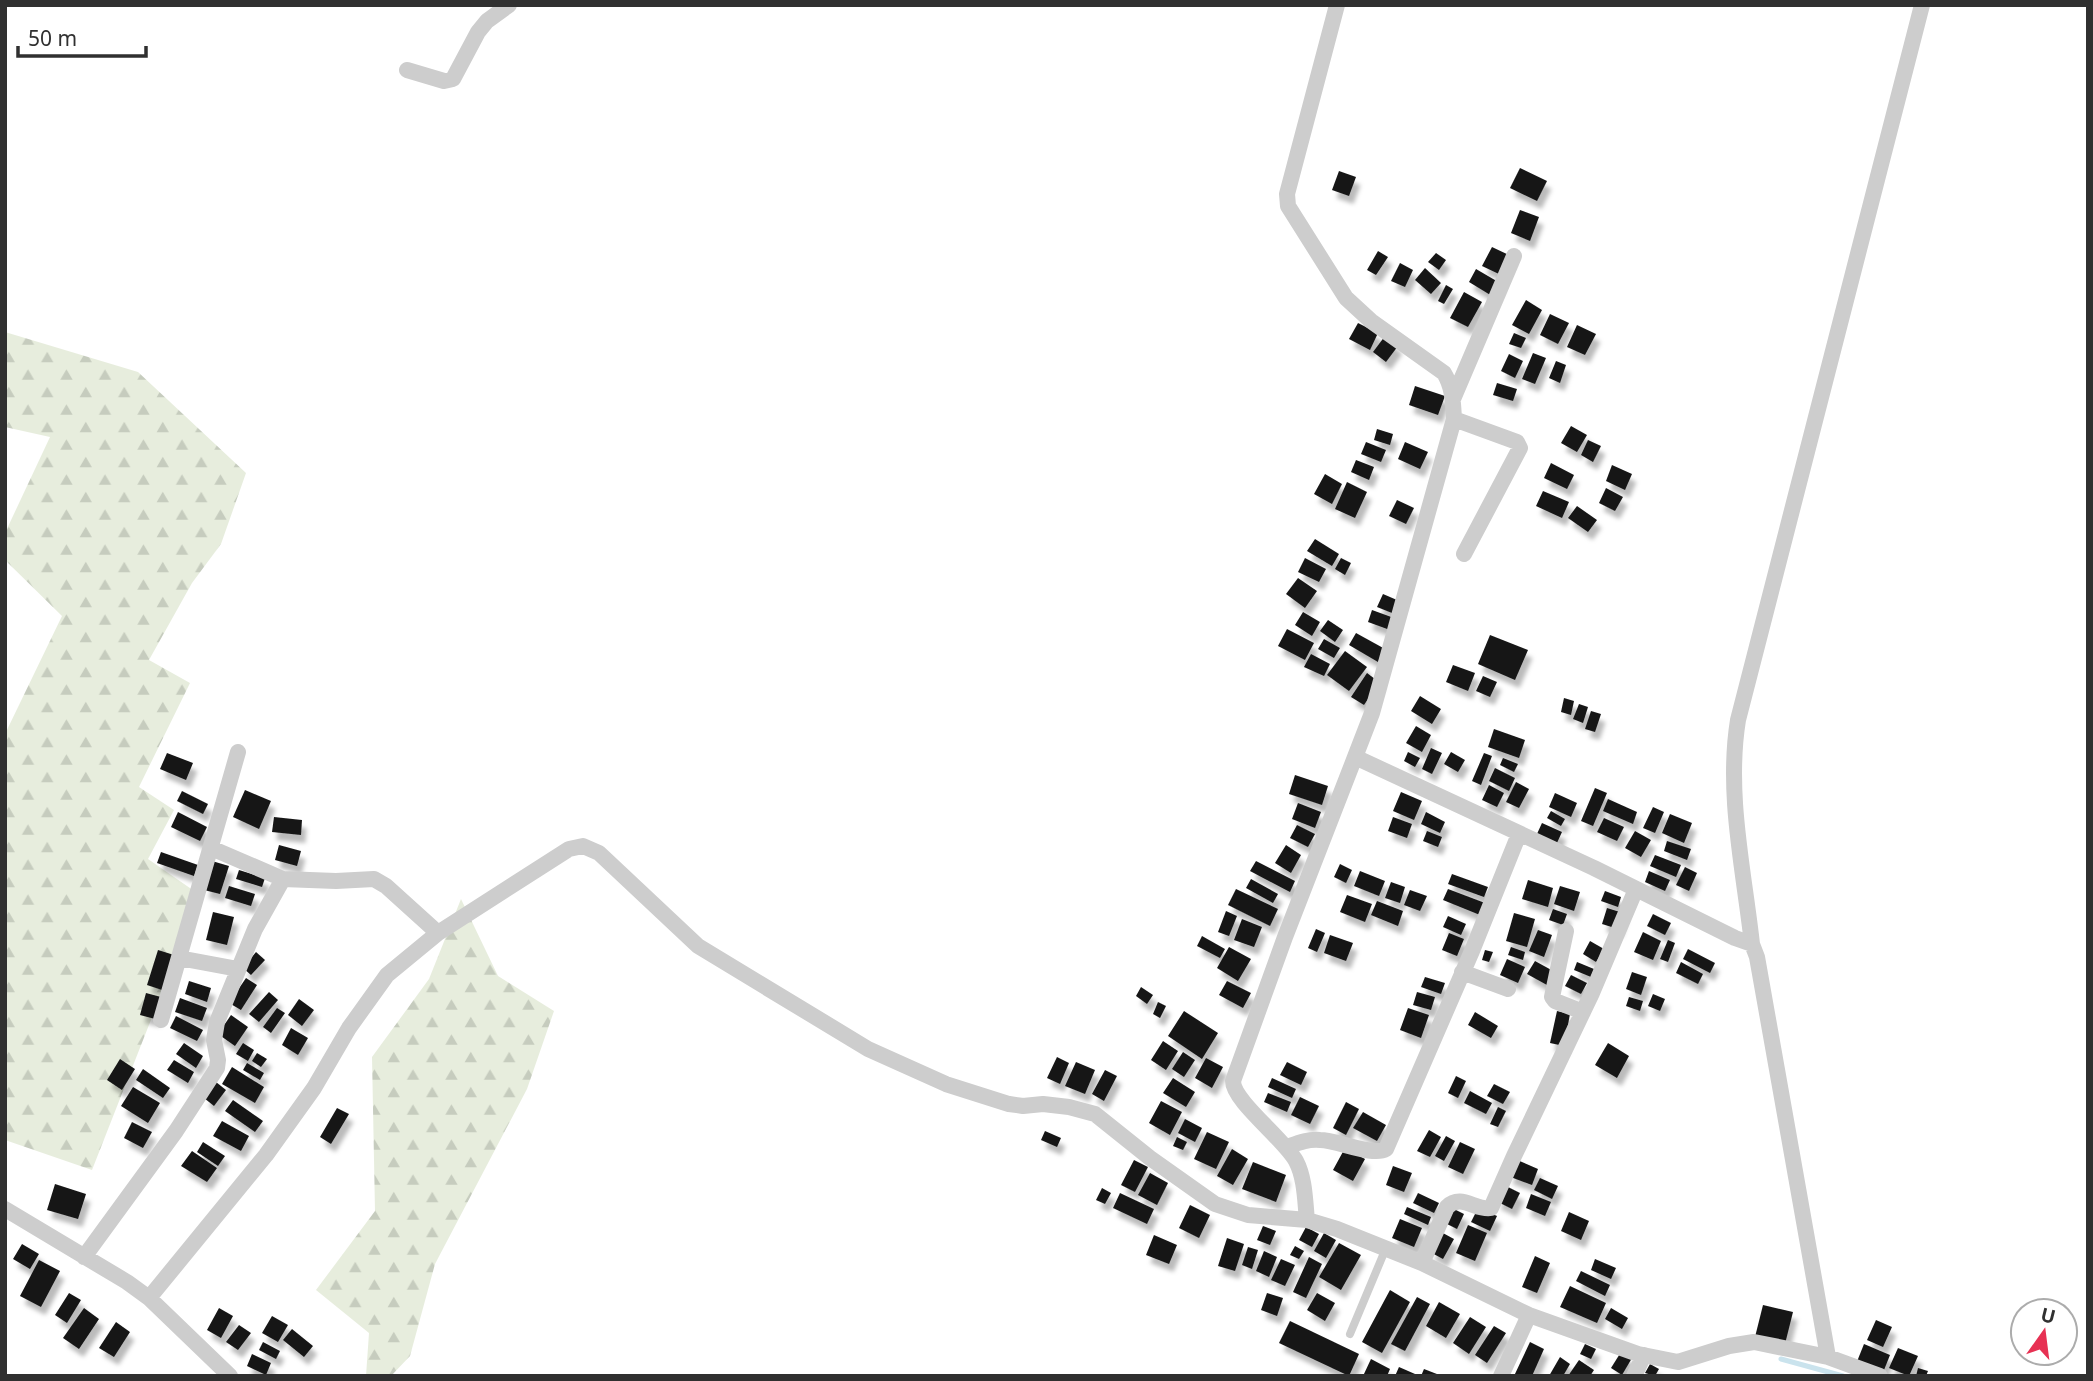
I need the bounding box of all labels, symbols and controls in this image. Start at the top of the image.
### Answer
scale bar [18,14,145,58]
text: 50 m [28,24,77,52]
north arrow [2009,1297,2079,1367]
text: U [2038,1301,2058,1330]

